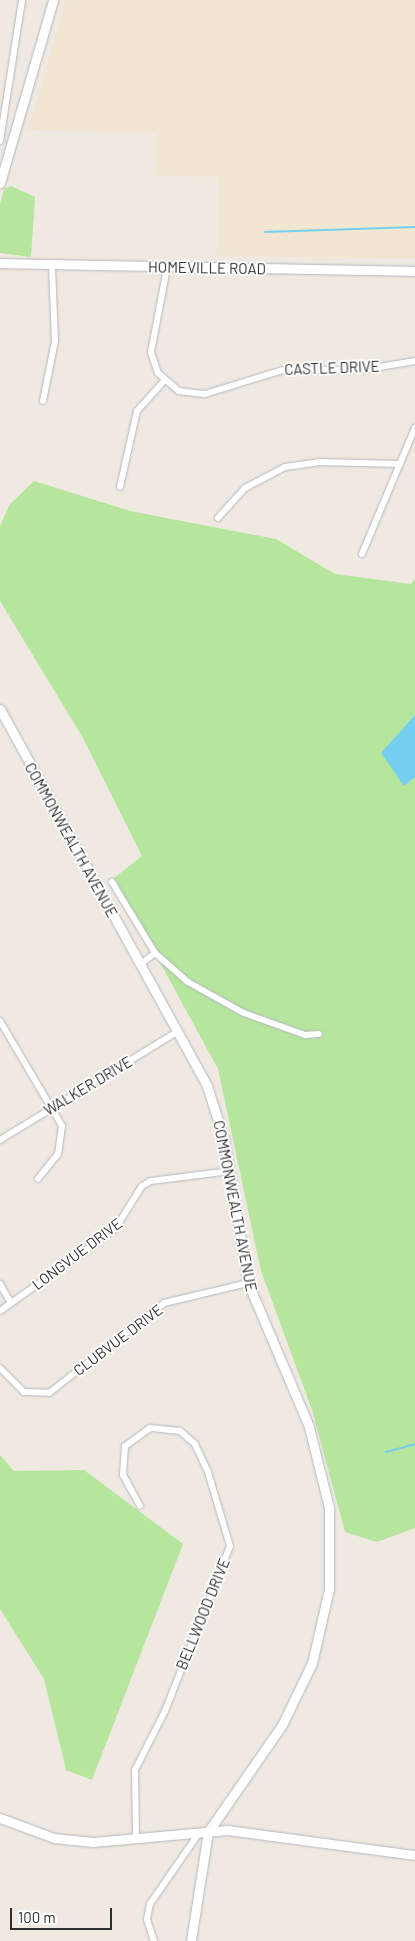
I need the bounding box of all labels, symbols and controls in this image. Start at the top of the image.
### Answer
street label: HOMEVILLE ROAD [148,258,266,278]
street label: CASTLE DRIVE [284,357,380,379]
street label: COMMONWEALTH AVENUE [21,760,121,920]
street label: WALKER DRIVE [41,1053,135,1119]
street label: COMMONWEALTH AVENUE [210,1119,260,1293]
street label: LONGVUE DRIVE [29,1214,125,1294]
street label: CLUBVUE DRIVE [70,1301,166,1379]
street label: BELLWOOD DRIVE [172,1556,234,1672]
scale bar [12,1898,115,1930]
text: 100 m [18,1908,56,1926]

